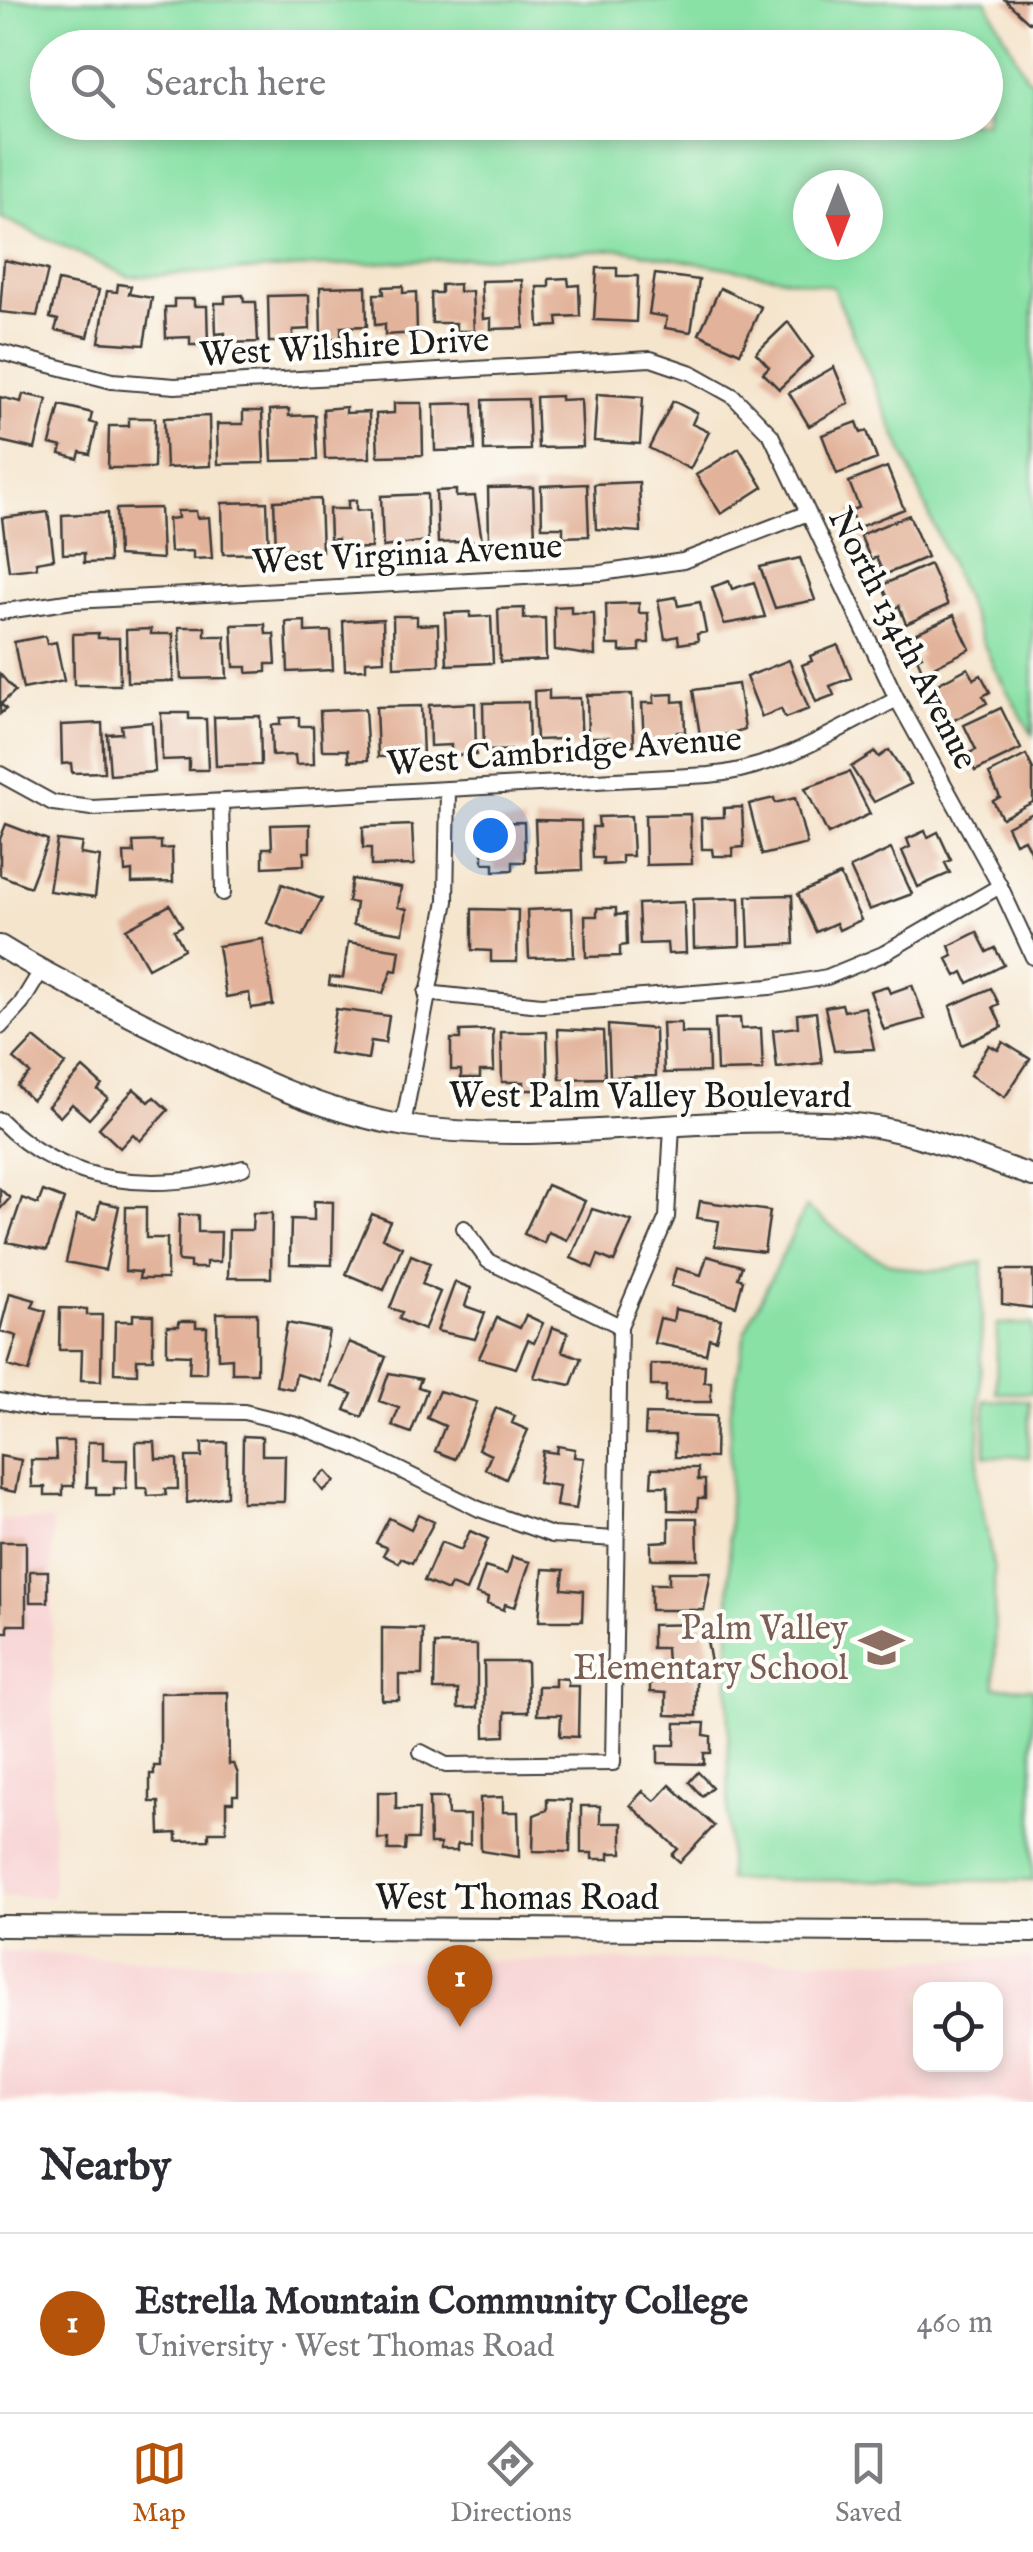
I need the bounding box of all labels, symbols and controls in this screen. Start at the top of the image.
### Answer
search box [30,30,1003,140]
icon: search [65,58,120,113]
text: Search here [145,61,326,109]
north arrow [793,170,883,260]
street label: West Wilshire Drive [198,318,490,379]
street label: North 134th Avenue [816,501,987,778]
street label: West Virginia Avenue [251,525,564,586]
street label: West Cambridge Avenue [385,718,743,787]
your location [465,810,516,861]
street label: West Palm Valley Boulevard [449,1075,852,1120]
place label: Palm Valley Elementary School [573,1607,849,1692]
school or university icon: Palm Valley Elementary School [857,1623,905,1671]
street label: West Thomas Road [375,1877,659,1922]
pin: 1 [428,1944,492,2027]
map controls [913,1982,1003,2072]
button: locate [913,1982,1003,2072]
text: Nearby [40,2141,171,2194]
text: Estrella Mountain Community College [135,2279,748,2327]
text: 1 [67,2303,78,2344]
text: 460 m [916,2303,993,2344]
text: University · West Thomas Road [135,2327,554,2368]
tab: Map [132,2436,187,2531]
tab: Directions [450,2436,572,2531]
tab: Saved [835,2436,901,2531]

